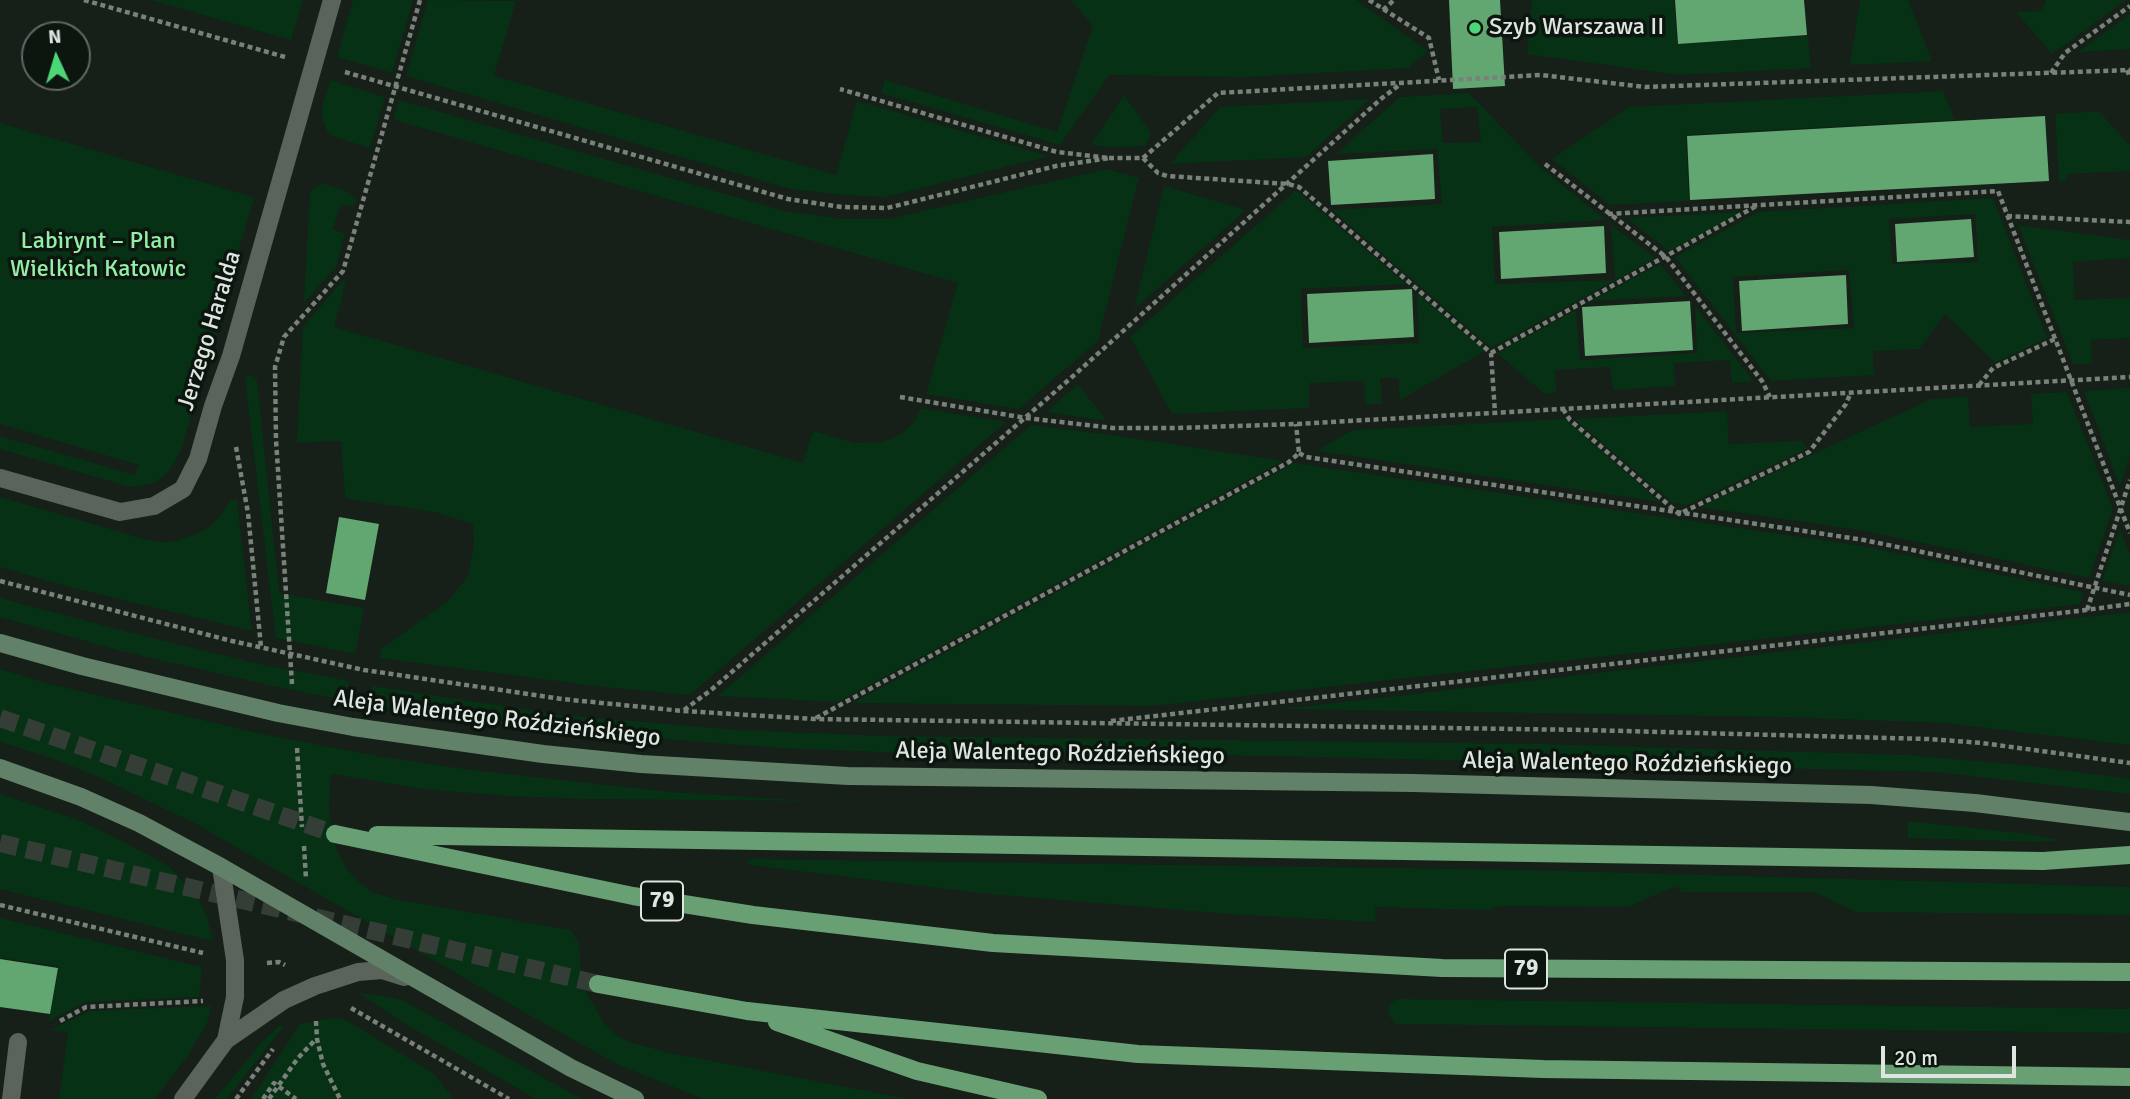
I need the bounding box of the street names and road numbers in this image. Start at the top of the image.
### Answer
street label: Jerzego Haralda [172,248,248,414]
street label: Aleja Walentego Roździeńskiego [332,685,662,753]
street label: Aleja Walentego Roździeńskiego [895,737,1225,771]
street label: Aleja Walentego Roździeńskiego [1462,747,1792,781]
road number: 79 [641,882,683,920]
road number: 79 [1505,950,1547,988]

